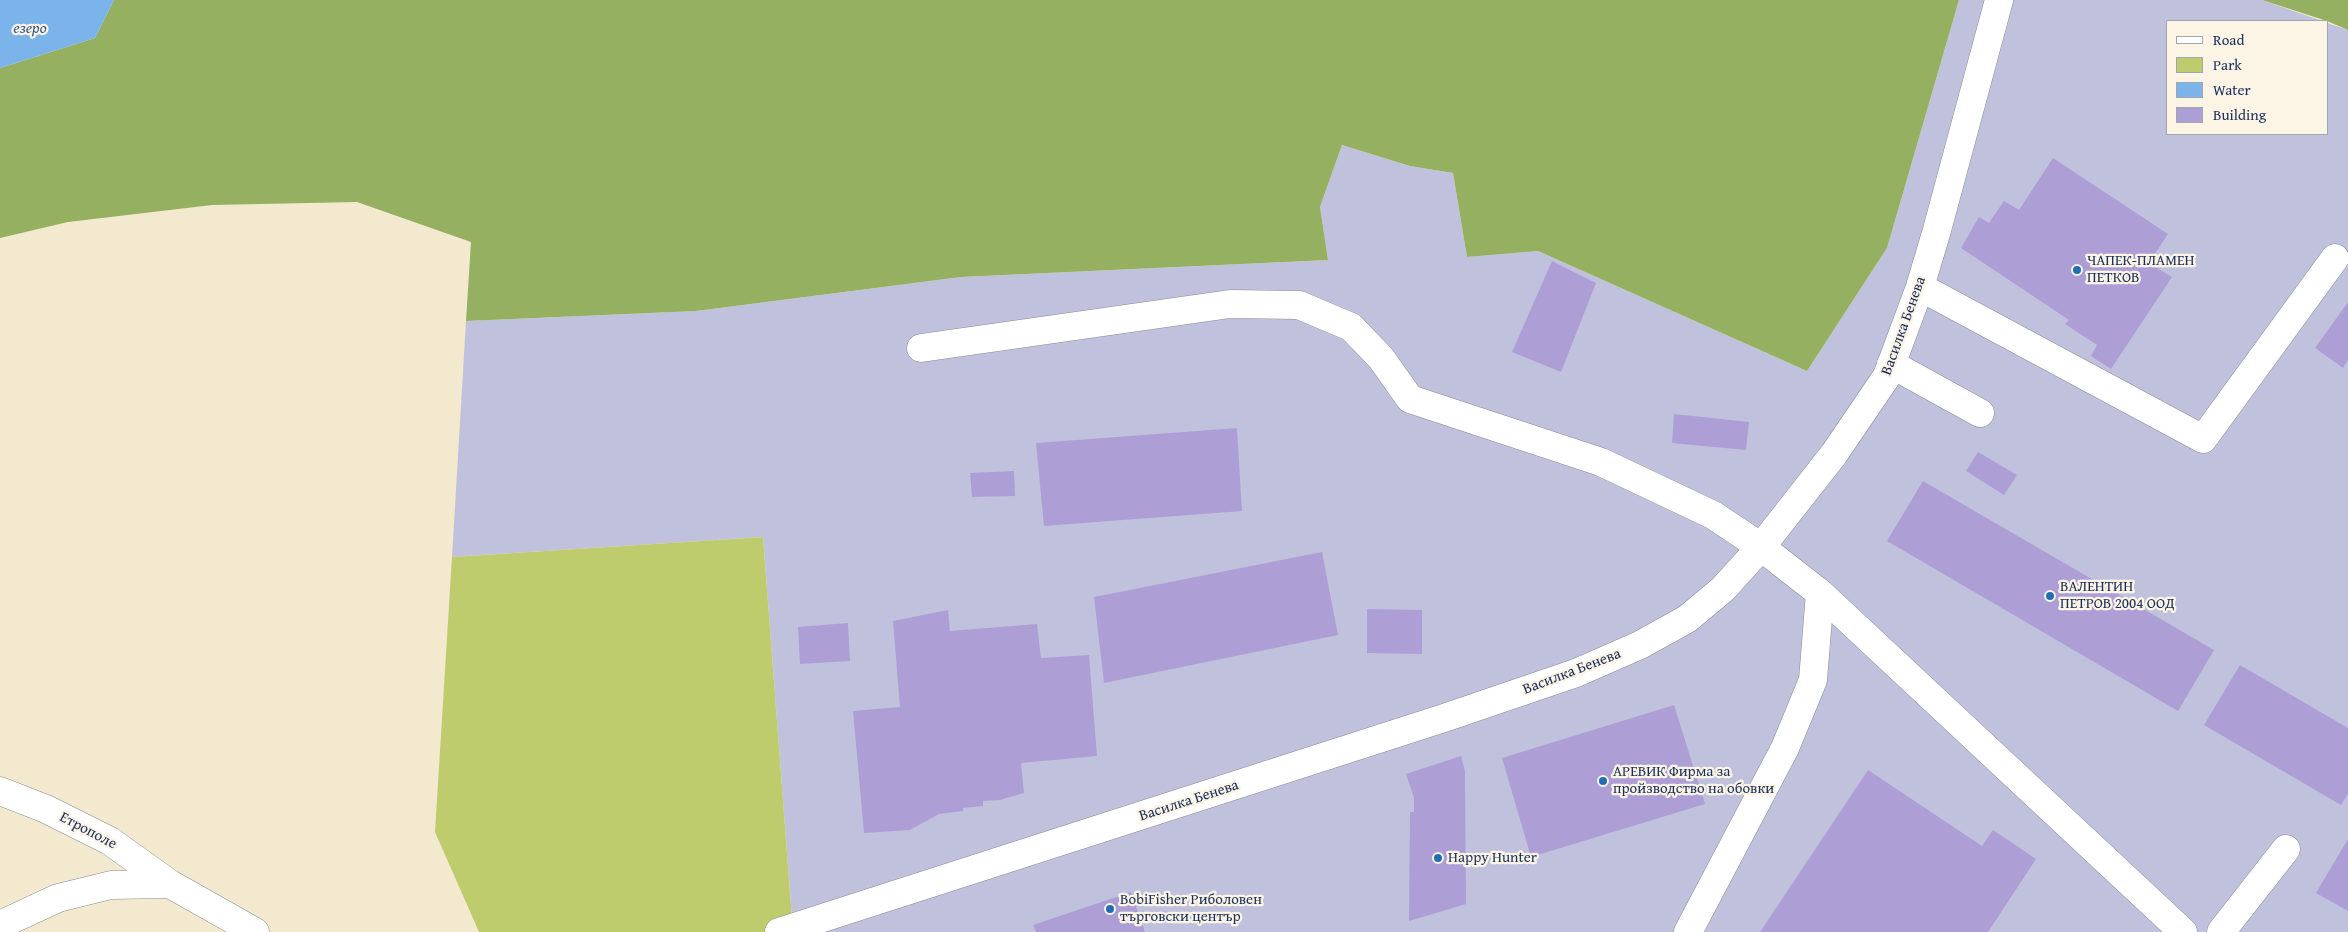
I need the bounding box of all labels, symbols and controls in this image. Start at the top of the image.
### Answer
water label: езеро [13,19,47,39]
legend [2166,20,2328,135]
text: Road [2213,29,2244,50]
text: Park [2213,54,2242,75]
text: Water [2213,79,2251,100]
text: Building [2213,104,2266,125]
place label: ЧАПЕК-ПЛАМЕН ПЕТКОВ [2087,252,2194,287]
marker: ЧАПЕК-ПЛАМЕН ПЕТКОВ [2071,264,2083,276]
street label: Василка Бенева [1878,274,1930,378]
place label: ВАЛЕНТИН ПЕТРОВ 2004 ООД [2060,578,2175,613]
marker: ВАЛЕНТИН ПЕТРОВ 2004 ООД [2044,590,2056,602]
street label: Василка Бенева [1520,645,1624,699]
place label: АРЕВИК Фирма за пройзводство на обовки [1613,763,1774,798]
marker: АРЕВИК Фирма за пройзводство на обовки [1597,775,1609,787]
street label: Василка Бенева [1137,776,1241,826]
street label: Етрополе [56,809,120,853]
place label: Happy Hunter [1448,849,1537,867]
marker: Happy Hunter [1432,852,1444,864]
place label: BobiFisher Риболовен търговски център [1120,891,1262,926]
marker: BobiFisher Риболовен търговски център [1104,903,1116,915]

